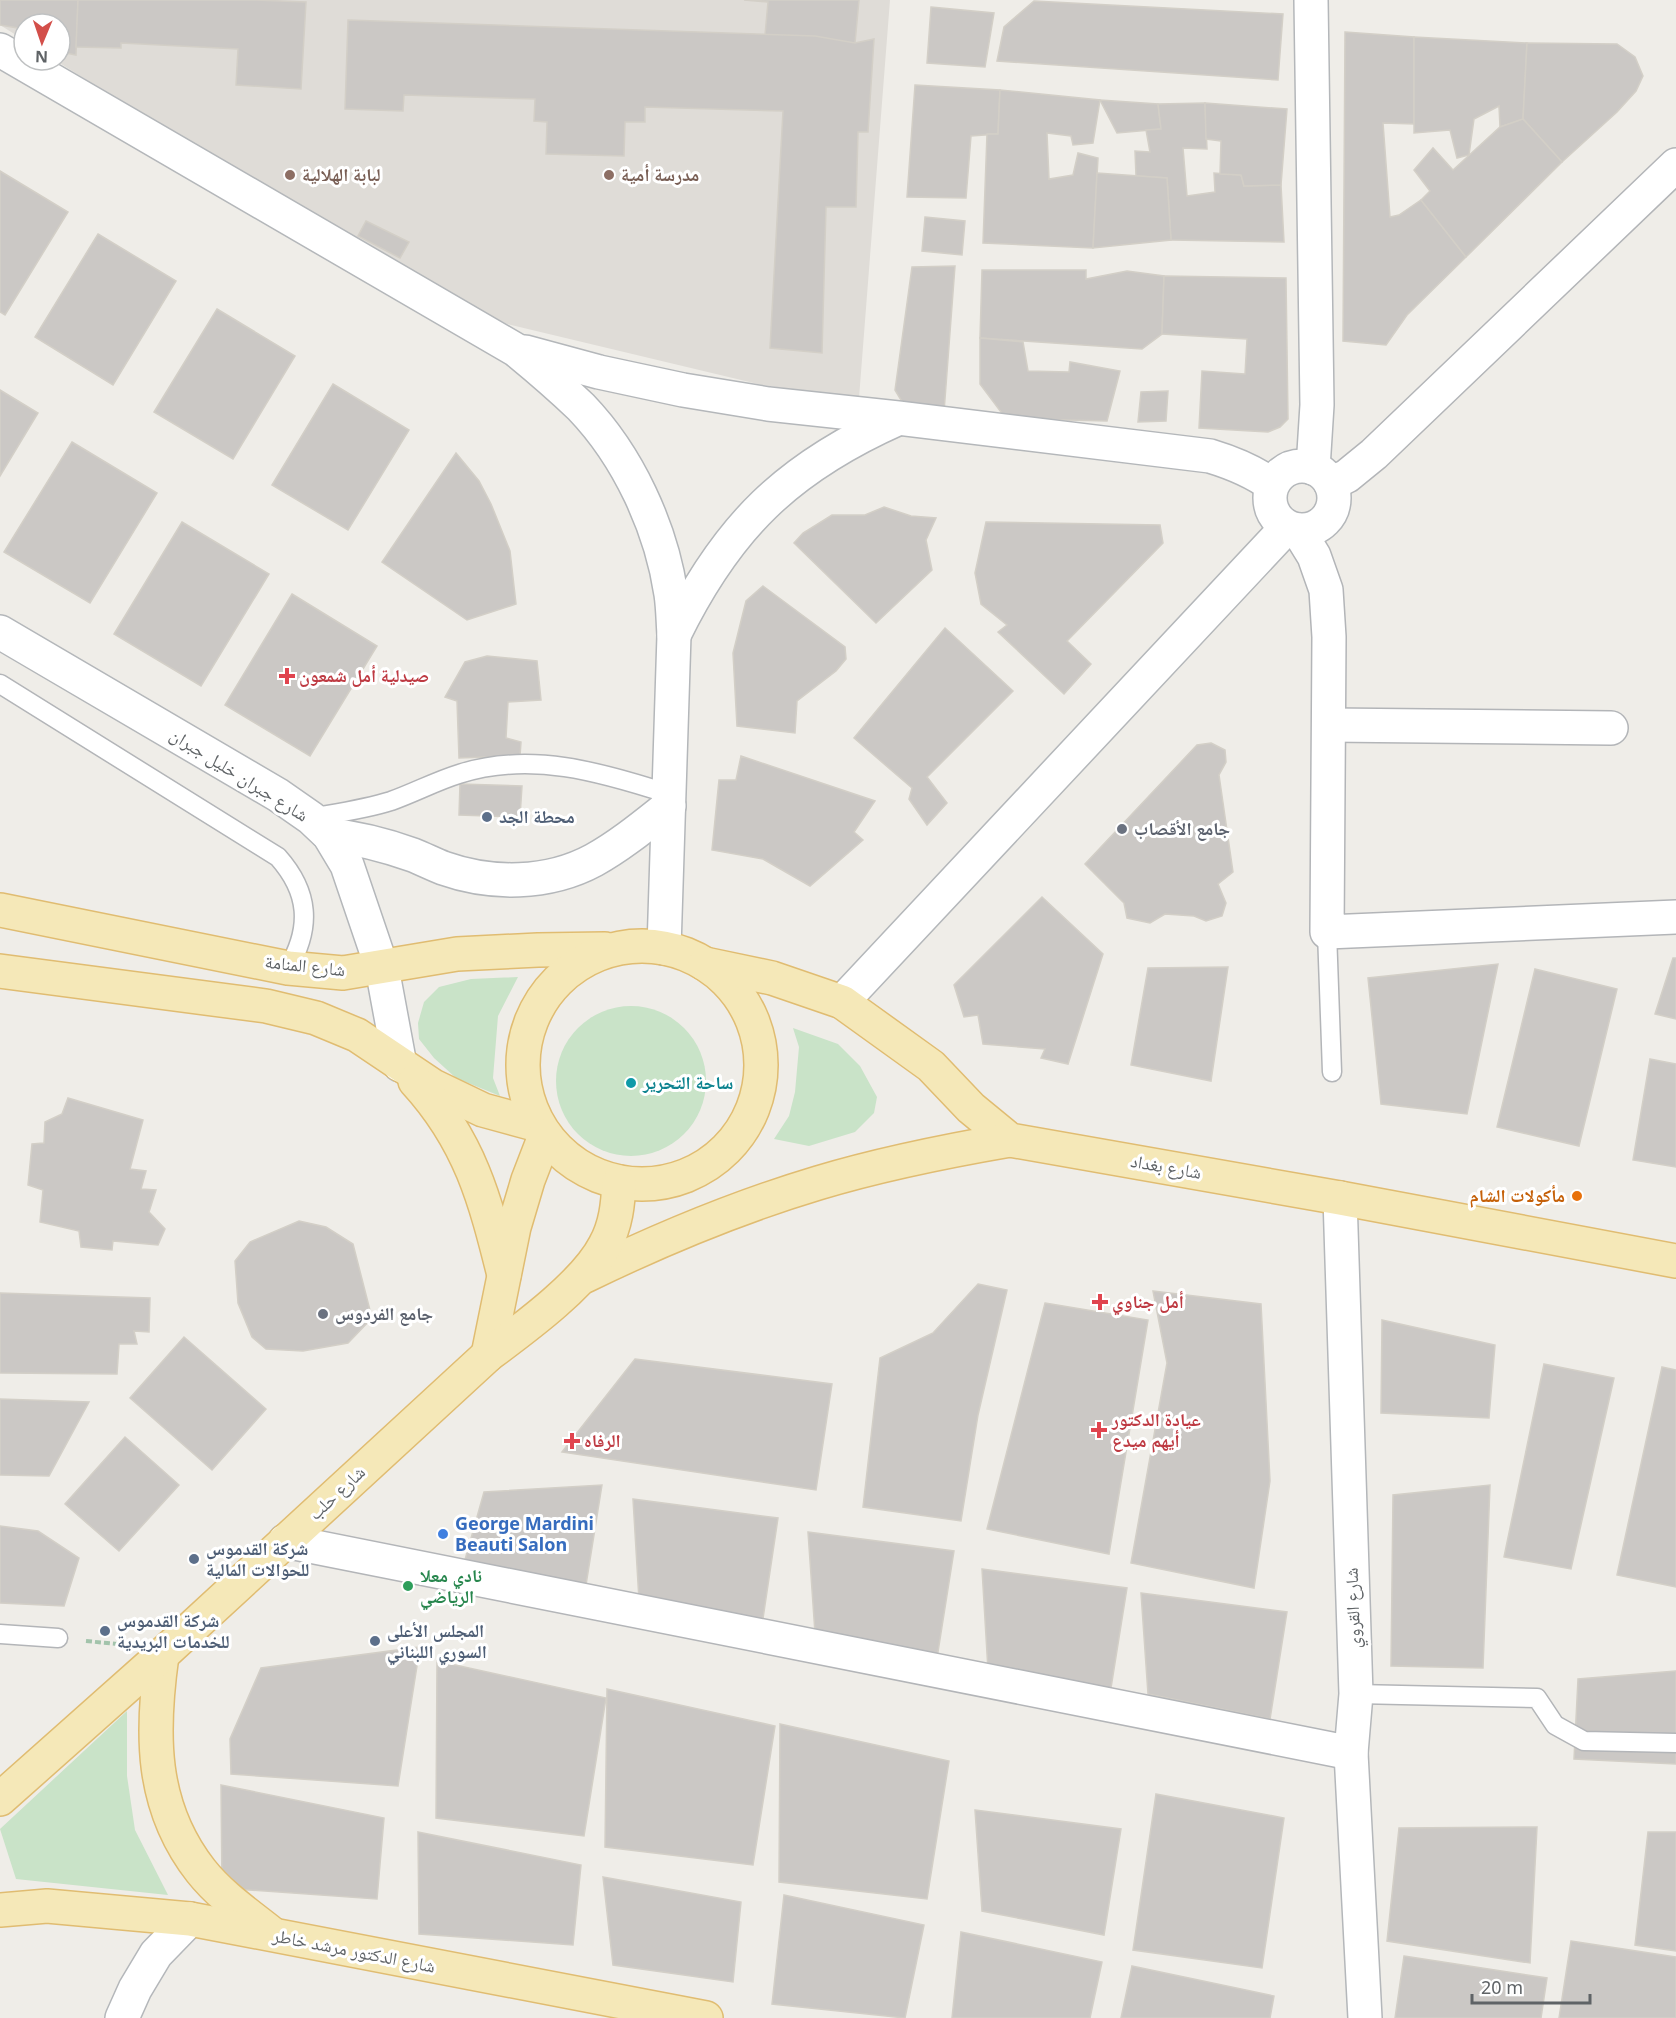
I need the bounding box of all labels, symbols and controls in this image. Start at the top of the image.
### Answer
north arrow [12,12,72,72]
text: N [35,46,48,68]
place label: لبابة الهلالية [302,162,381,186]
place label: مدرسة أمية [621,162,699,186]
marker: لبابة الهلالية [283,168,297,182]
marker: مدرسة أمية [602,168,616,182]
place label: صيدلية أمل شمعون [299,663,429,687]
marker: صيدلية أمل شمعون [280,669,294,683]
street label: شارع جبران خليل جبران [166,722,313,826]
place label: محطة الجد [499,804,575,828]
marker: محطة الجد [480,810,494,824]
place label: جامع الأقصاب [1134,816,1231,841]
marker: جامع الأقصاب [1115,822,1129,836]
street label: شارع المنامة [264,949,346,981]
place label: ساحة التحرير [642,1070,733,1094]
marker: ساحة التحرير [624,1076,638,1090]
street label: شارع بغداد [1129,1148,1204,1184]
place label: مأكولات الشام [1470,1183,1565,1208]
marker: مأكولات الشام [1570,1189,1584,1203]
place label: أمل جناوي [1112,1289,1184,1316]
marker: أمل جناوي [1093,1295,1107,1309]
place label: جامع الفردوس [335,1301,433,1326]
marker: جامع الفردوس [316,1307,330,1321]
place label: عيادة الدكتور أيهم ميدع [1111,1407,1201,1453]
marker: عيادة الدكتور أيهم ميدع [1090,1421,1108,1439]
place label: الرفاه [584,1428,621,1452]
marker: الرفاه [565,1434,579,1448]
street label: شارع حلب [303,1460,370,1525]
place label: George Mardini Beauti Salon [455,1511,594,1556]
marker: George Mardini Beauti Salon [436,1527,450,1541]
place label: شركة القدموس للحوالات المالية [206,1536,309,1581]
marker: شركة القدموس للحوالات المالية [187,1552,201,1566]
place label: نادي معلا الرياضي [420,1563,482,1611]
street label: شارع القروي [1339,1567,1369,1649]
marker: نادي معلا الرياضي [401,1579,415,1593]
place label: شركة القدموس للخدمات البريدية [117,1608,230,1653]
place label: المجلس الأعلى السوري اللبناني [387,1618,487,1666]
marker: شركة القدموس للخدمات البريدية [98,1624,112,1638]
marker: المجلس الأعلى السوري اللبناني [368,1634,382,1648]
street label: شارع الدكتور مرشد خاطر [270,1922,438,1978]
scale bar [1472,1967,1590,2005]
text: 20 m [1481,1975,1523,1999]

